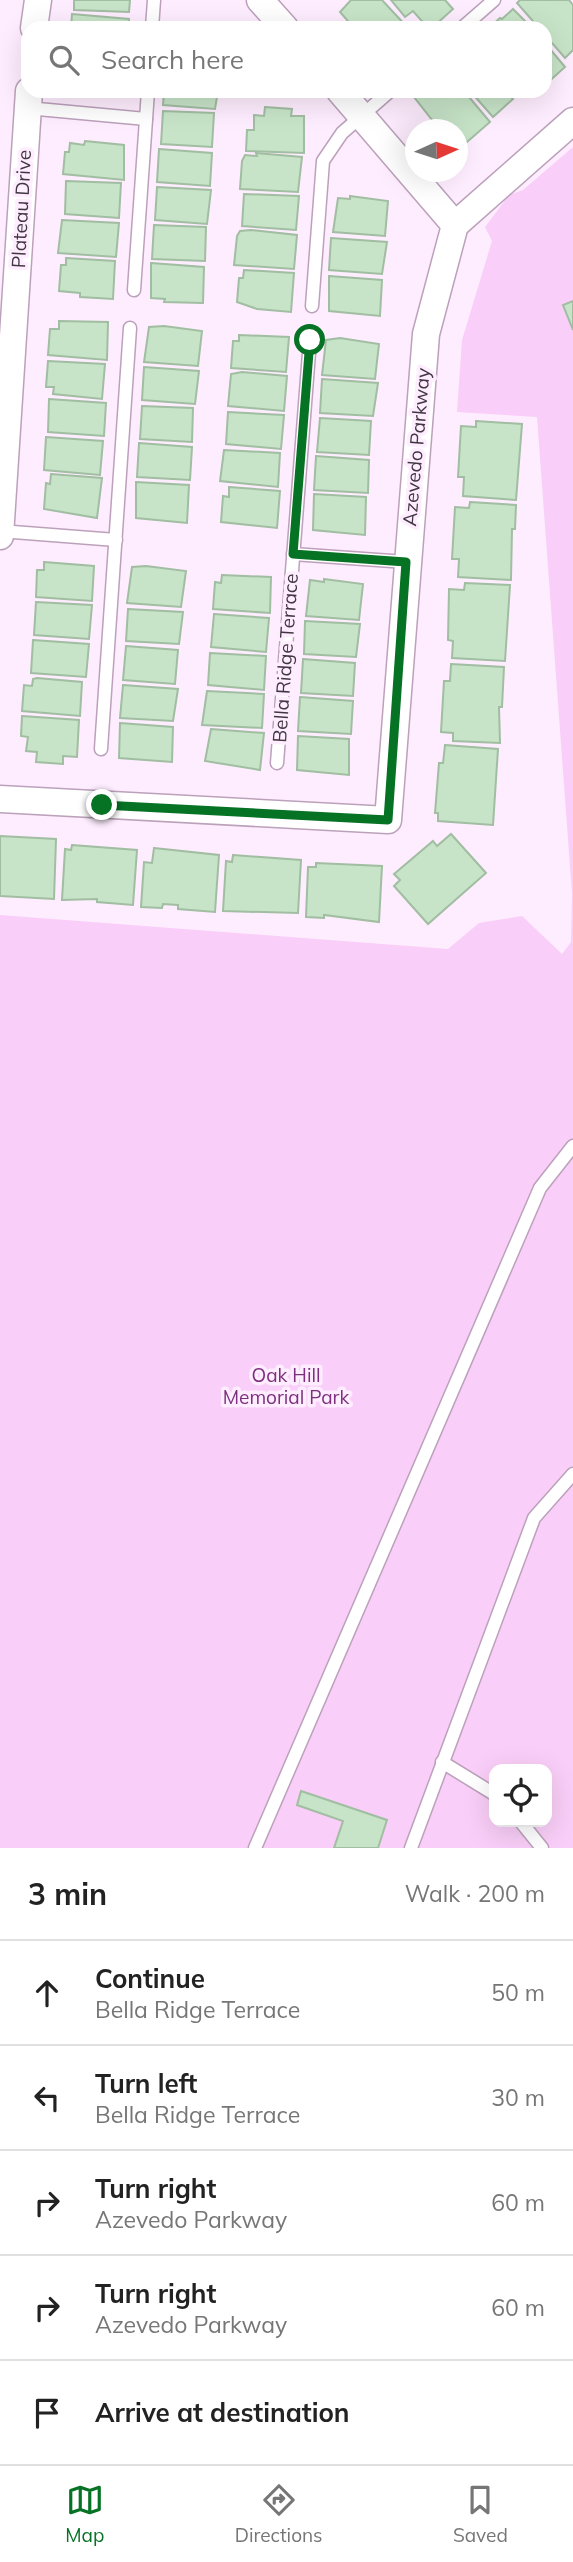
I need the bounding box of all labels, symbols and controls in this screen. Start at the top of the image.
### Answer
search box [21,21,552,98]
icon: search [45,41,83,79]
text: Search here [101,43,244,76]
north arrow [405,119,468,182]
street label: Plateau Drive [6,149,36,269]
route start [294,324,325,355]
street label: Azevedo Parkway [397,367,435,527]
street label: Bella Ridge Terrace [267,573,303,743]
route end [86,789,117,820]
park label: Oak Hill Memorial Park [223,1363,349,1409]
map controls [489,1764,552,1827]
button: locate [489,1764,552,1827]
text: 3 min [28,1875,107,1913]
text: Walk · 200 m [405,1879,545,1908]
text: Continue [95,1962,205,1995]
icon: ahead [28,1974,66,2012]
text: 50 m [491,1978,545,2007]
text: Bella Ridge Terrace [95,1995,300,2024]
text: Turn left [95,2067,197,2100]
icon: left [28,2079,66,2117]
text: 30 m [491,2083,545,2112]
text: Bella Ridge Terrace [95,2100,300,2129]
text: Turn right [95,2172,216,2205]
icon: right [28,2184,66,2222]
text: 60 m [491,2188,545,2217]
text: Azevedo Parkway [95,2205,287,2234]
text: Turn right [95,2277,216,2310]
icon: right [28,2289,66,2327]
text: 60 m [491,2293,545,2322]
text: Azevedo Parkway [95,2310,287,2339]
icon: arrive [28,2394,66,2432]
text: Arrive at destination [95,2396,350,2429]
tab: Map [65,2481,104,2547]
tab: Directions [235,2481,323,2547]
tab: Saved [453,2481,508,2547]

